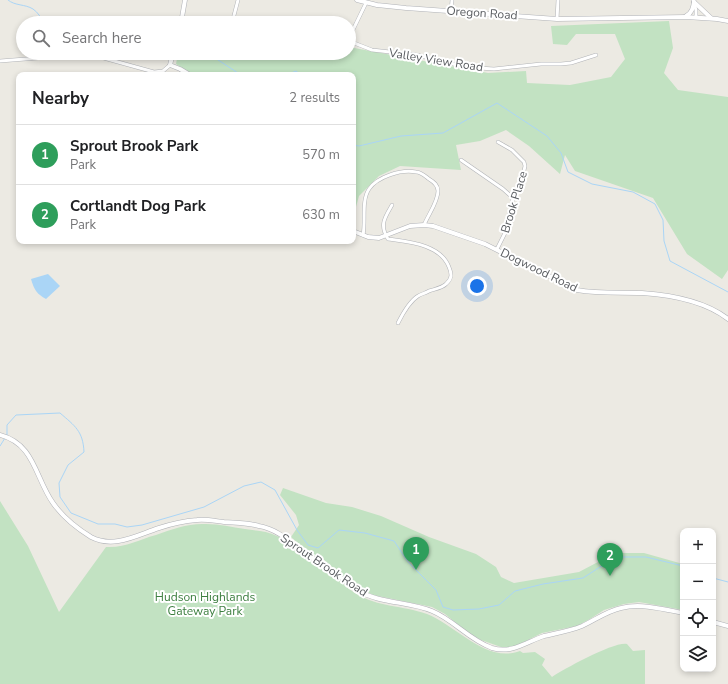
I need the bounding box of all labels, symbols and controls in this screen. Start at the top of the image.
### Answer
street label: Oregon Road [446,3,518,23]
search box [16,16,356,60]
icon: search [30,27,52,49]
text: Search here [62,28,142,48]
street label: Valley View Road [387,45,484,75]
text: Nearby [32,87,89,110]
text: 2 results [289,89,340,107]
text: Sprout Brook Park [70,136,198,156]
text: 1 [41,146,49,164]
text: 570 m [302,146,340,164]
text: Park [70,156,96,174]
street label: Brook Place [497,169,531,235]
text: Cortlandt Dog Park [70,196,206,216]
text: 2 [41,206,49,224]
text: 630 m [302,206,340,224]
text: Park [70,216,96,234]
street label: Dogwood Road [498,244,580,296]
your location [467,276,487,296]
map controls [680,528,716,672]
button: + [680,528,716,564]
street label: Sprout Brook Road [277,530,371,600]
pin: 1 [403,537,429,570]
pin: 2 [597,543,623,576]
button: − [680,564,716,600]
park label: Hudson Highlands Gateway Park [155,589,255,619]
button: locate [680,600,716,636]
button: layers [680,636,716,672]

